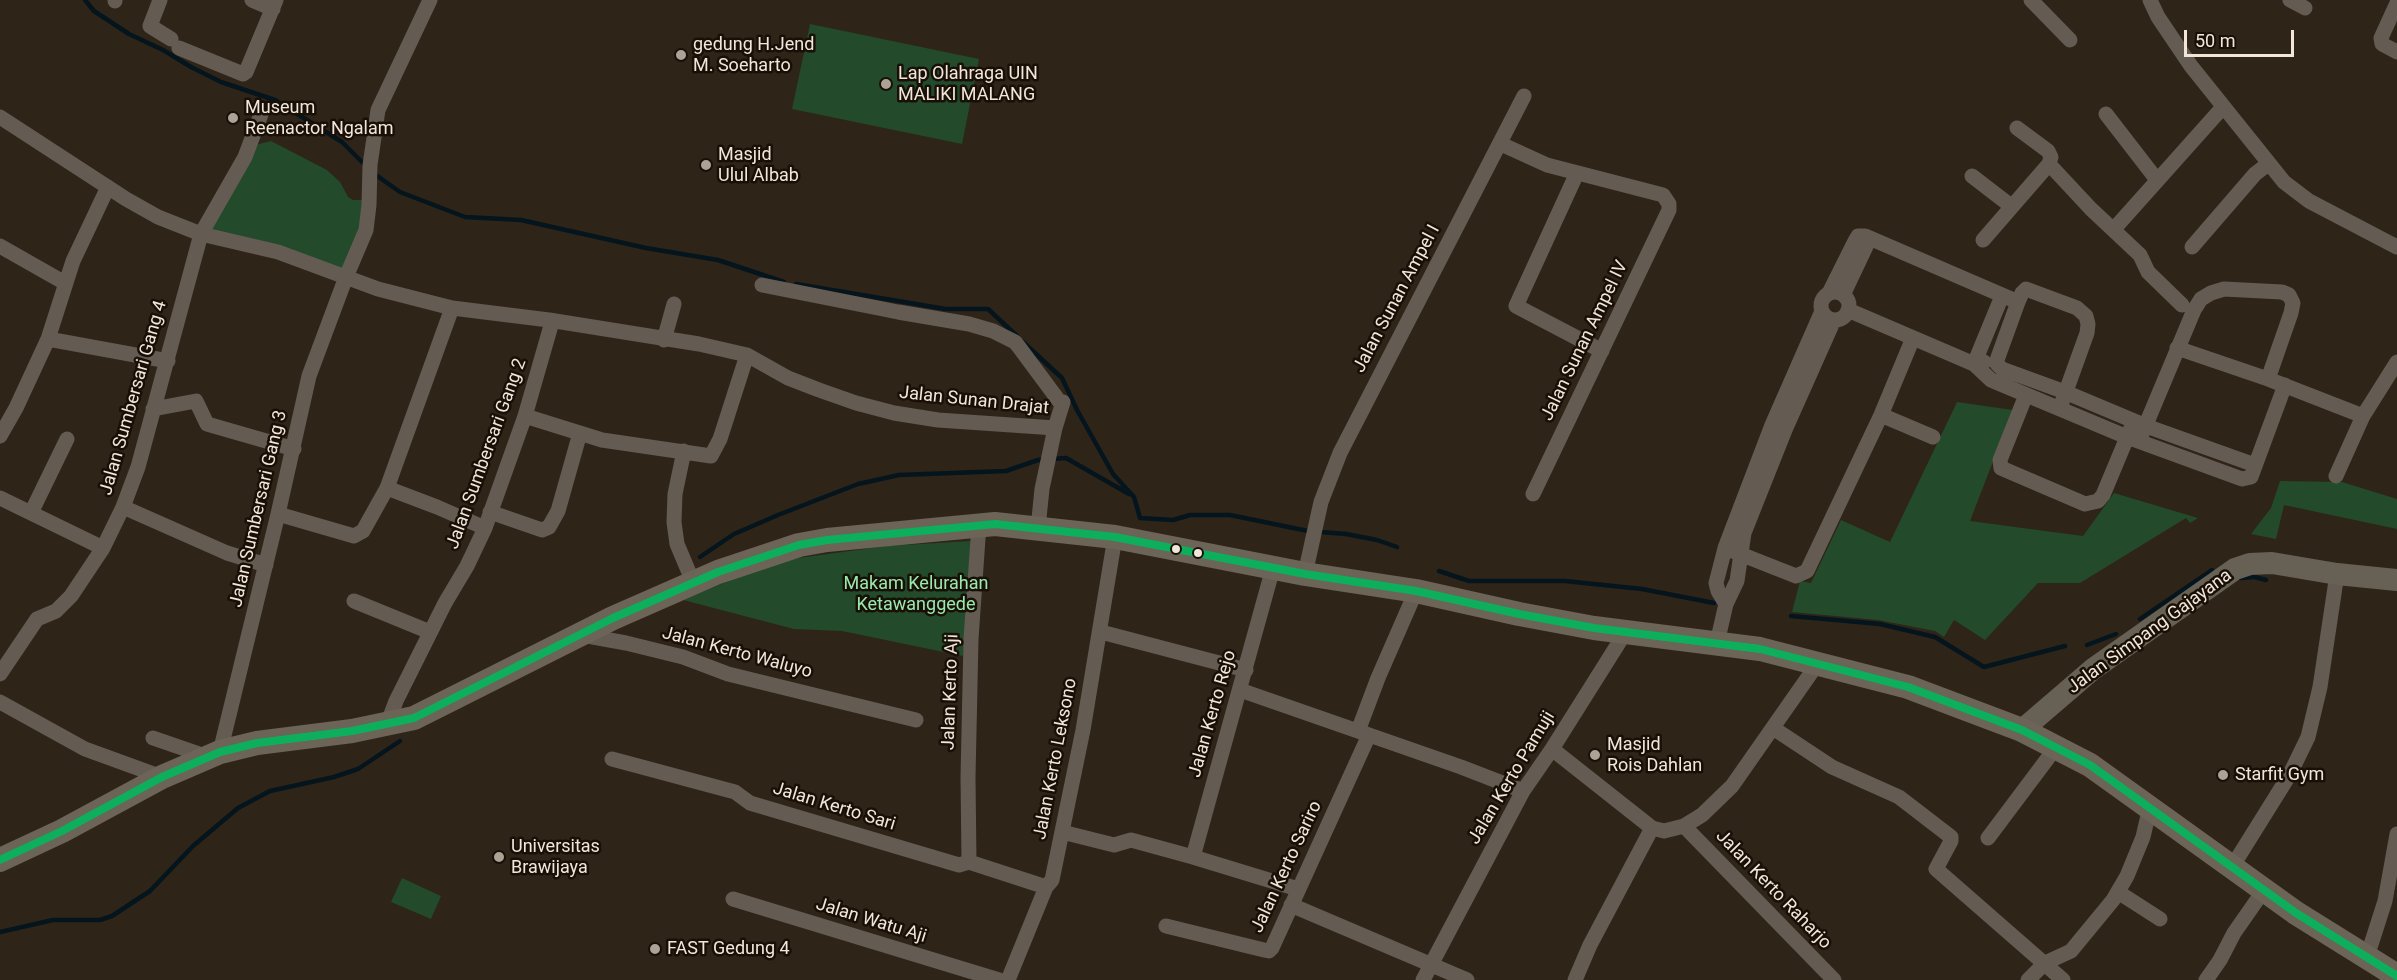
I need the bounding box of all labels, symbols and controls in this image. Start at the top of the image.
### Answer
scale bar [2187,18,2296,56]
text: 50 m [2195,30,2235,51]
place label: gedung H.Jend M. Soeharto [693,34,814,76]
marker: gedung H.Jend M. Soeharto [674,48,688,62]
place label: Lap Olahraga UIN MALIKI MALANG [898,63,1038,106]
marker: Lap Olahraga UIN MALIKI MALANG [879,77,893,91]
place label: Museum Reenactor Ngalam [245,97,394,140]
marker: Museum Reenactor Ngalam [226,111,240,125]
place label: Masjid Ulul Albab [718,144,799,186]
marker: Masjid Ulul Albab [699,158,713,172]
street label: Jalan Sunan Ampel I [1349,222,1445,376]
street label: Jalan Sunan Ampel IV [1537,257,1633,425]
street label: Jalan Sumbersari Gang 4 [96,298,172,498]
street label: Jalan Sumbersari Gang 2 [442,356,532,552]
street label: Jalan Sunan Drajat [898,382,1050,420]
street label: Jalan Sumbersari Gang 3 [226,409,292,609]
unlabelled marker [1170,543,1182,555]
unlabelled marker [1192,547,1204,559]
street label: Jalan Simpang Gajayana [2064,565,2236,699]
park label: Makam Kelurahan Ketawanggede [844,573,988,616]
street label: Jalan Kerto Waluyo [660,623,814,683]
street label: Jalan Kerto Aji [938,634,964,750]
street label: Jalan Kerto Rejo [1185,648,1241,780]
street label: Jalan Kerto Leksono [1030,676,1082,842]
street label: Jalan Kerto Pamuji [1464,708,1560,848]
place label: Masjid Rois Dahlan [1607,734,1702,777]
marker: Masjid Rois Dahlan [1588,748,1602,762]
place label: Starfit Gym [2235,764,2324,786]
marker: Starfit Gym [2216,768,2230,782]
street label: Jalan Kerto Sari [770,778,898,836]
street label: Jalan Kerto Sariro [1247,798,1327,936]
street label: Jalan Kerto Raharjo [1711,826,1835,954]
place label: Universitas Brawijaya [511,836,600,878]
marker: Universitas Brawijaya [492,850,506,864]
street label: Jalan Watu Aji [813,894,929,948]
place label: FAST Gedung 4 [667,938,790,960]
marker: FAST Gedung 4 [648,942,662,956]

